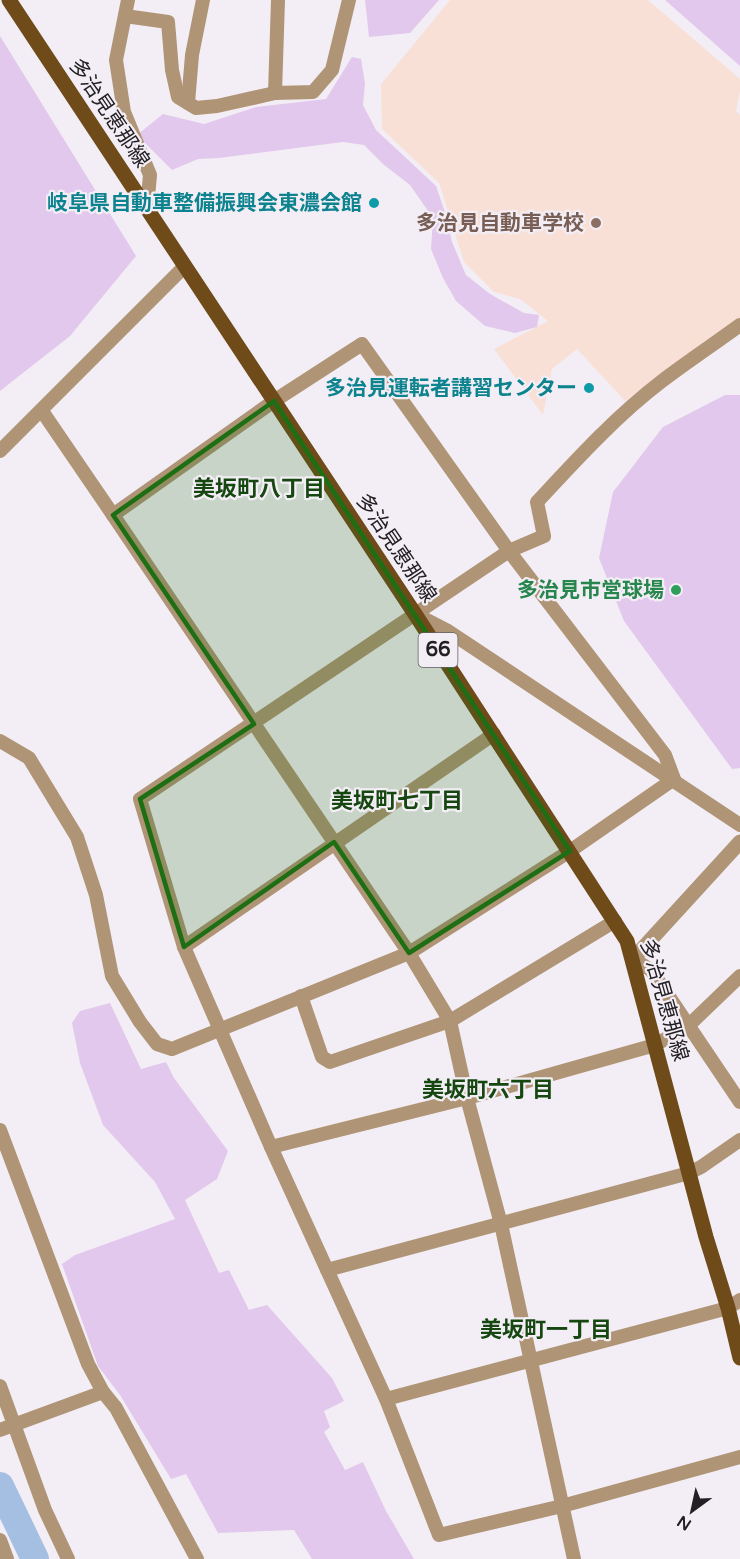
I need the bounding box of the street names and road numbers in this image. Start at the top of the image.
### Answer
street label: 多治見恵那線 [63,54,155,172]
street label: 多治見恵那線 [350,489,442,607]
road number: 66 [418,633,458,667]
street label: 多治見恵那線 [635,936,693,1064]

